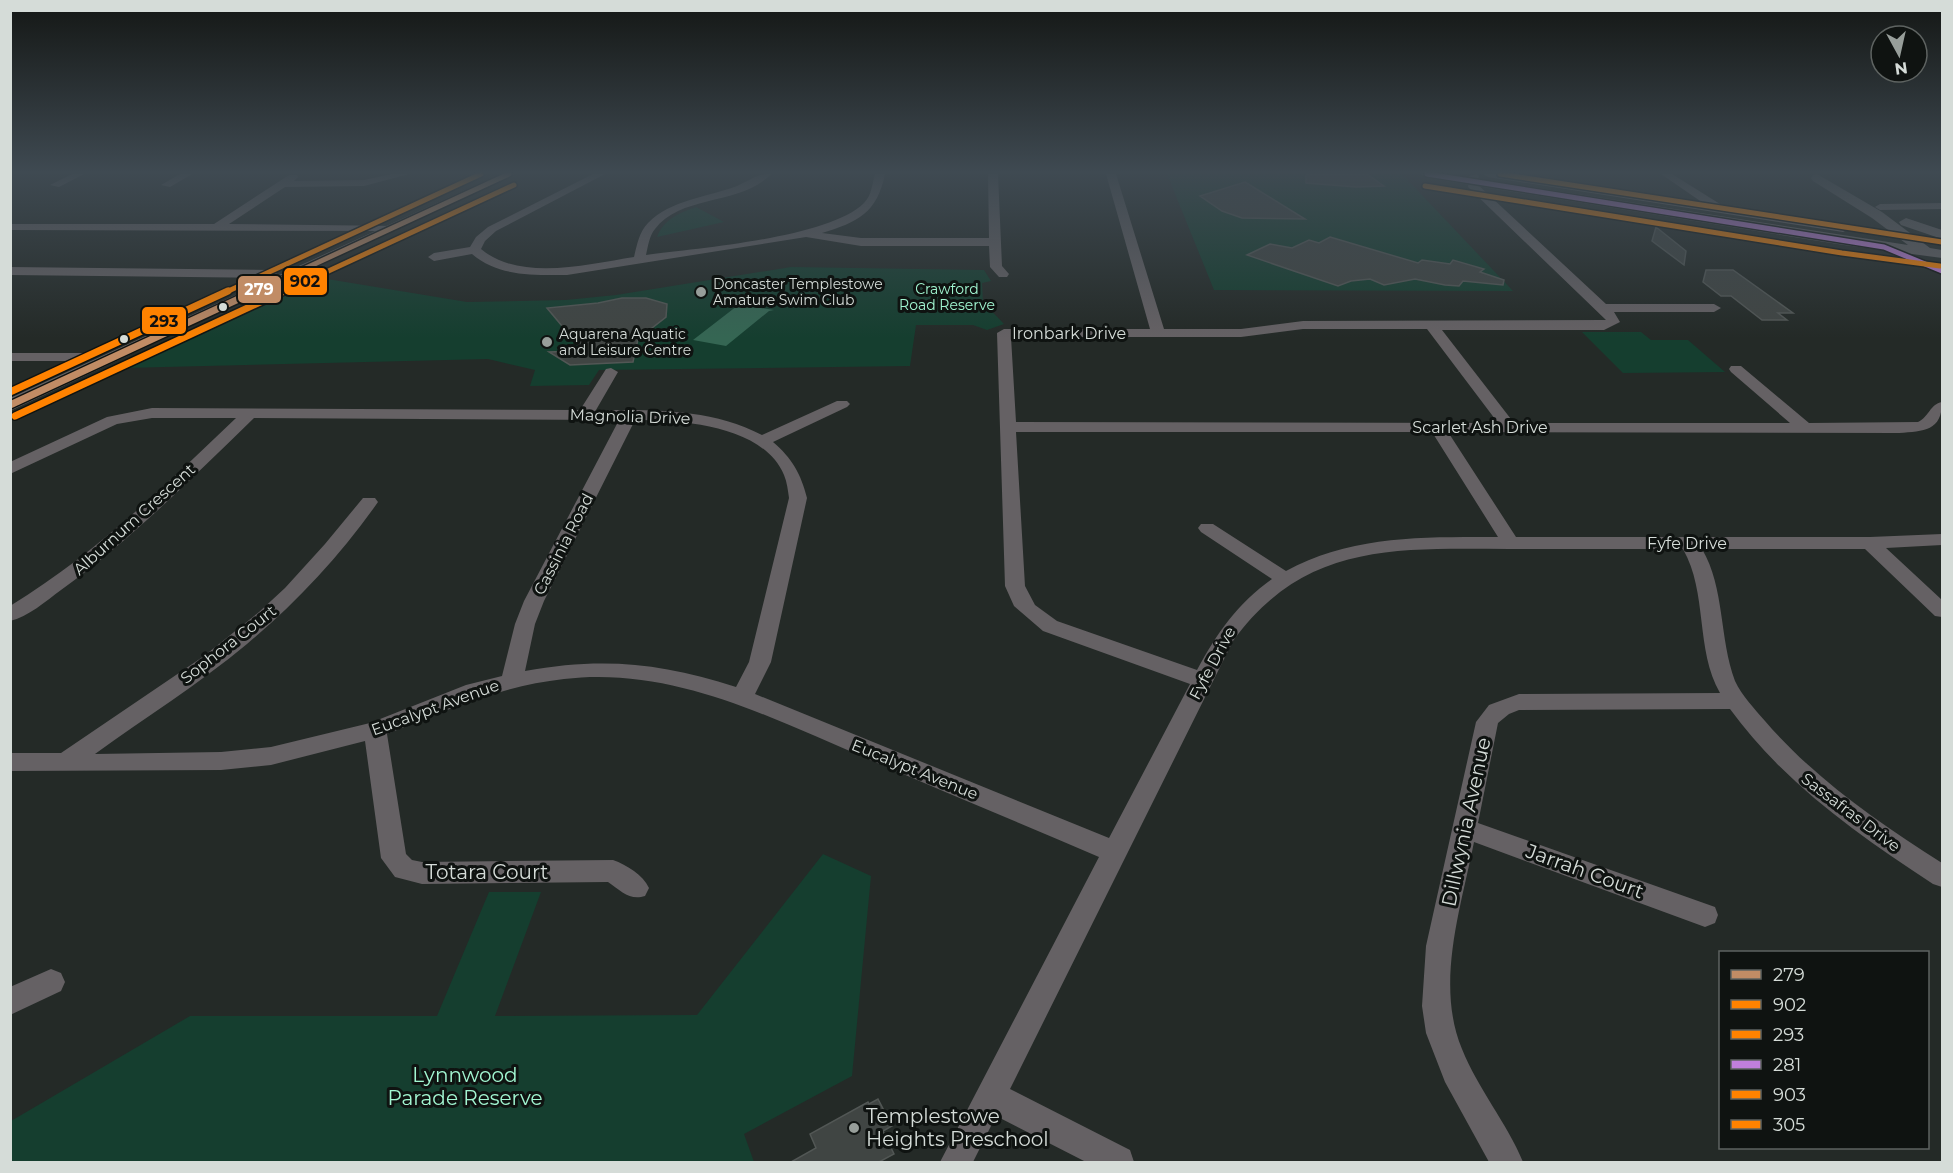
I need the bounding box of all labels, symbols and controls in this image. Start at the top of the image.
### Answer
north arrow [1869,24,1929,84]
text: N [1893,58,1909,79]
line badge: 902 [283,267,328,296]
text: 902 [290,272,320,291]
line badge: 279 [237,275,282,304]
place label: Doncaster Templestowe Amature Swim Club [713,275,883,309]
text: 279 [244,280,274,299]
park label: Crawford Road Reserve [899,280,995,314]
marker: Doncaster Templestowe Amature Swim Club [694,285,708,299]
unlabelled marker [217,301,229,313]
line badge: 293 [141,306,187,335]
text: 293 [150,312,178,331]
street label: Ironbark Drive [1012,324,1126,343]
place label: Aquarena Aquatic and Leisure Centre [559,325,691,359]
unlabelled marker [118,333,130,345]
marker: Aquarena Aquatic and Leisure Centre [540,335,554,349]
street label: Magnolia Drive [569,405,691,428]
street label: Scarlet Ash Drive [1412,418,1548,437]
street label: Alburnum Crescent [70,459,200,579]
street label: Cassinia Road [530,490,597,598]
street label: Fyfe Drive [1647,534,1727,553]
street label: Sophora Court [177,601,280,688]
street label: Fyfe Drive [1185,624,1240,703]
street label: Eucalypt Avenue [369,676,502,739]
street label: Eucalypt Avenue [849,735,981,803]
street label: Dillwynia Avenue [1436,735,1496,909]
street label: Sassafras Drive [1798,769,1904,856]
street label: Jarrah Court [1522,838,1647,903]
street label: Totara Court [426,860,548,884]
legend [1719,951,1929,1149]
text: 279 [1773,964,1805,986]
text: 902 [1773,994,1806,1016]
text: 293 [1773,1024,1804,1046]
text: 281 [1773,1054,1801,1076]
park label: Lynnwood Parade Reserve [387,1063,543,1110]
text: 903 [1773,1084,1806,1106]
place label: Templestowe Heights Preschool [866,1104,1049,1151]
text: 305 [1773,1114,1805,1136]
marker: Templestowe Heights Preschool [847,1121,861,1135]

